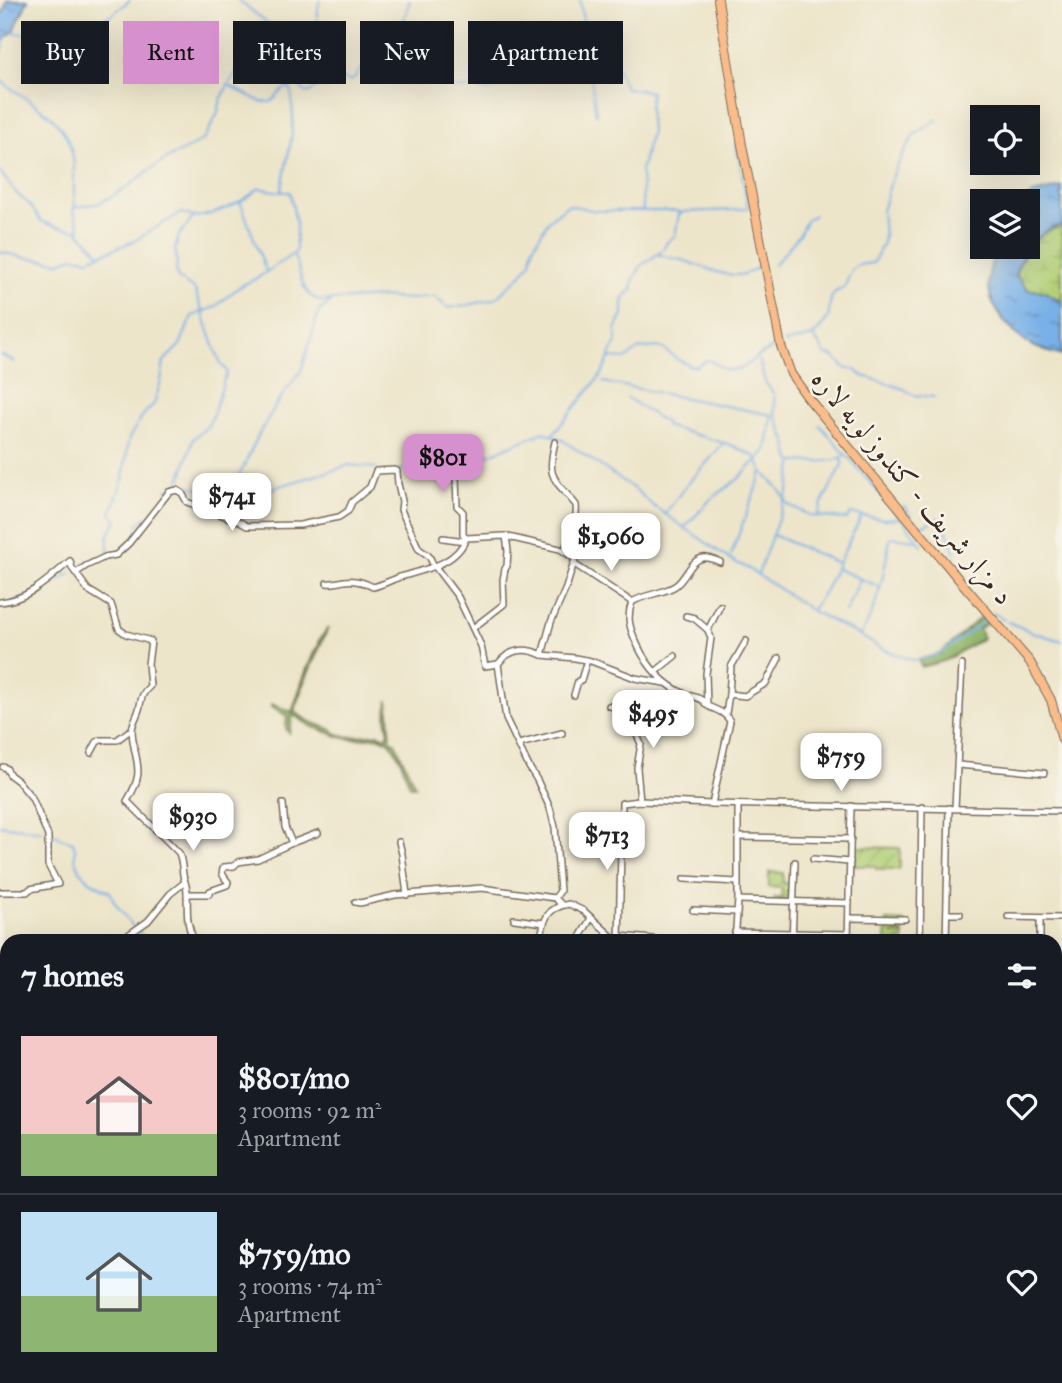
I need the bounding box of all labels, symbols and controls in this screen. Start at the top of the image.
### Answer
chip: Buy [21,21,109,84]
chip: Rent [123,21,219,84]
chip: Filters [233,21,346,84]
chip: New [360,21,454,84]
chip: Apartment [468,21,623,84]
map controls [970,105,1040,259]
button: locate [970,105,1040,175]
button: layers [970,189,1040,259]
street label: د مزار شریف - کندوز لویه لاره [803,362,1022,613]
pin: $801 [402,434,484,494]
text: $801 [419,443,467,471]
pin: $741 [191,474,273,533]
text: $741 [208,482,256,510]
pin: $1,060 [554,514,668,573]
text: $1,060 [577,522,645,550]
pin: $495 [612,690,694,750]
text: $495 [628,699,678,727]
pin: $759 [800,734,882,793]
text: $759 [816,742,866,770]
pin: $930 [152,794,234,853]
text: $930 [169,802,217,830]
pin: $713 [566,812,648,872]
text: $713 [585,821,629,849]
icon: filters [1003,957,1041,995]
text: 7 homes [21,958,124,994]
text: $801/mo [238,1060,350,1096]
icon: home [77,1064,161,1148]
icon: heart [1003,1087,1041,1125]
text: 3 rooms · 92 m² [238,1096,381,1124]
text: Apartment [238,1124,341,1152]
text: $759/mo [238,1236,351,1272]
icon: home [77,1240,161,1324]
icon: heart [1003,1263,1041,1301]
text: 3 rooms · 74 m² [238,1272,382,1300]
text: Apartment [238,1300,341,1328]

